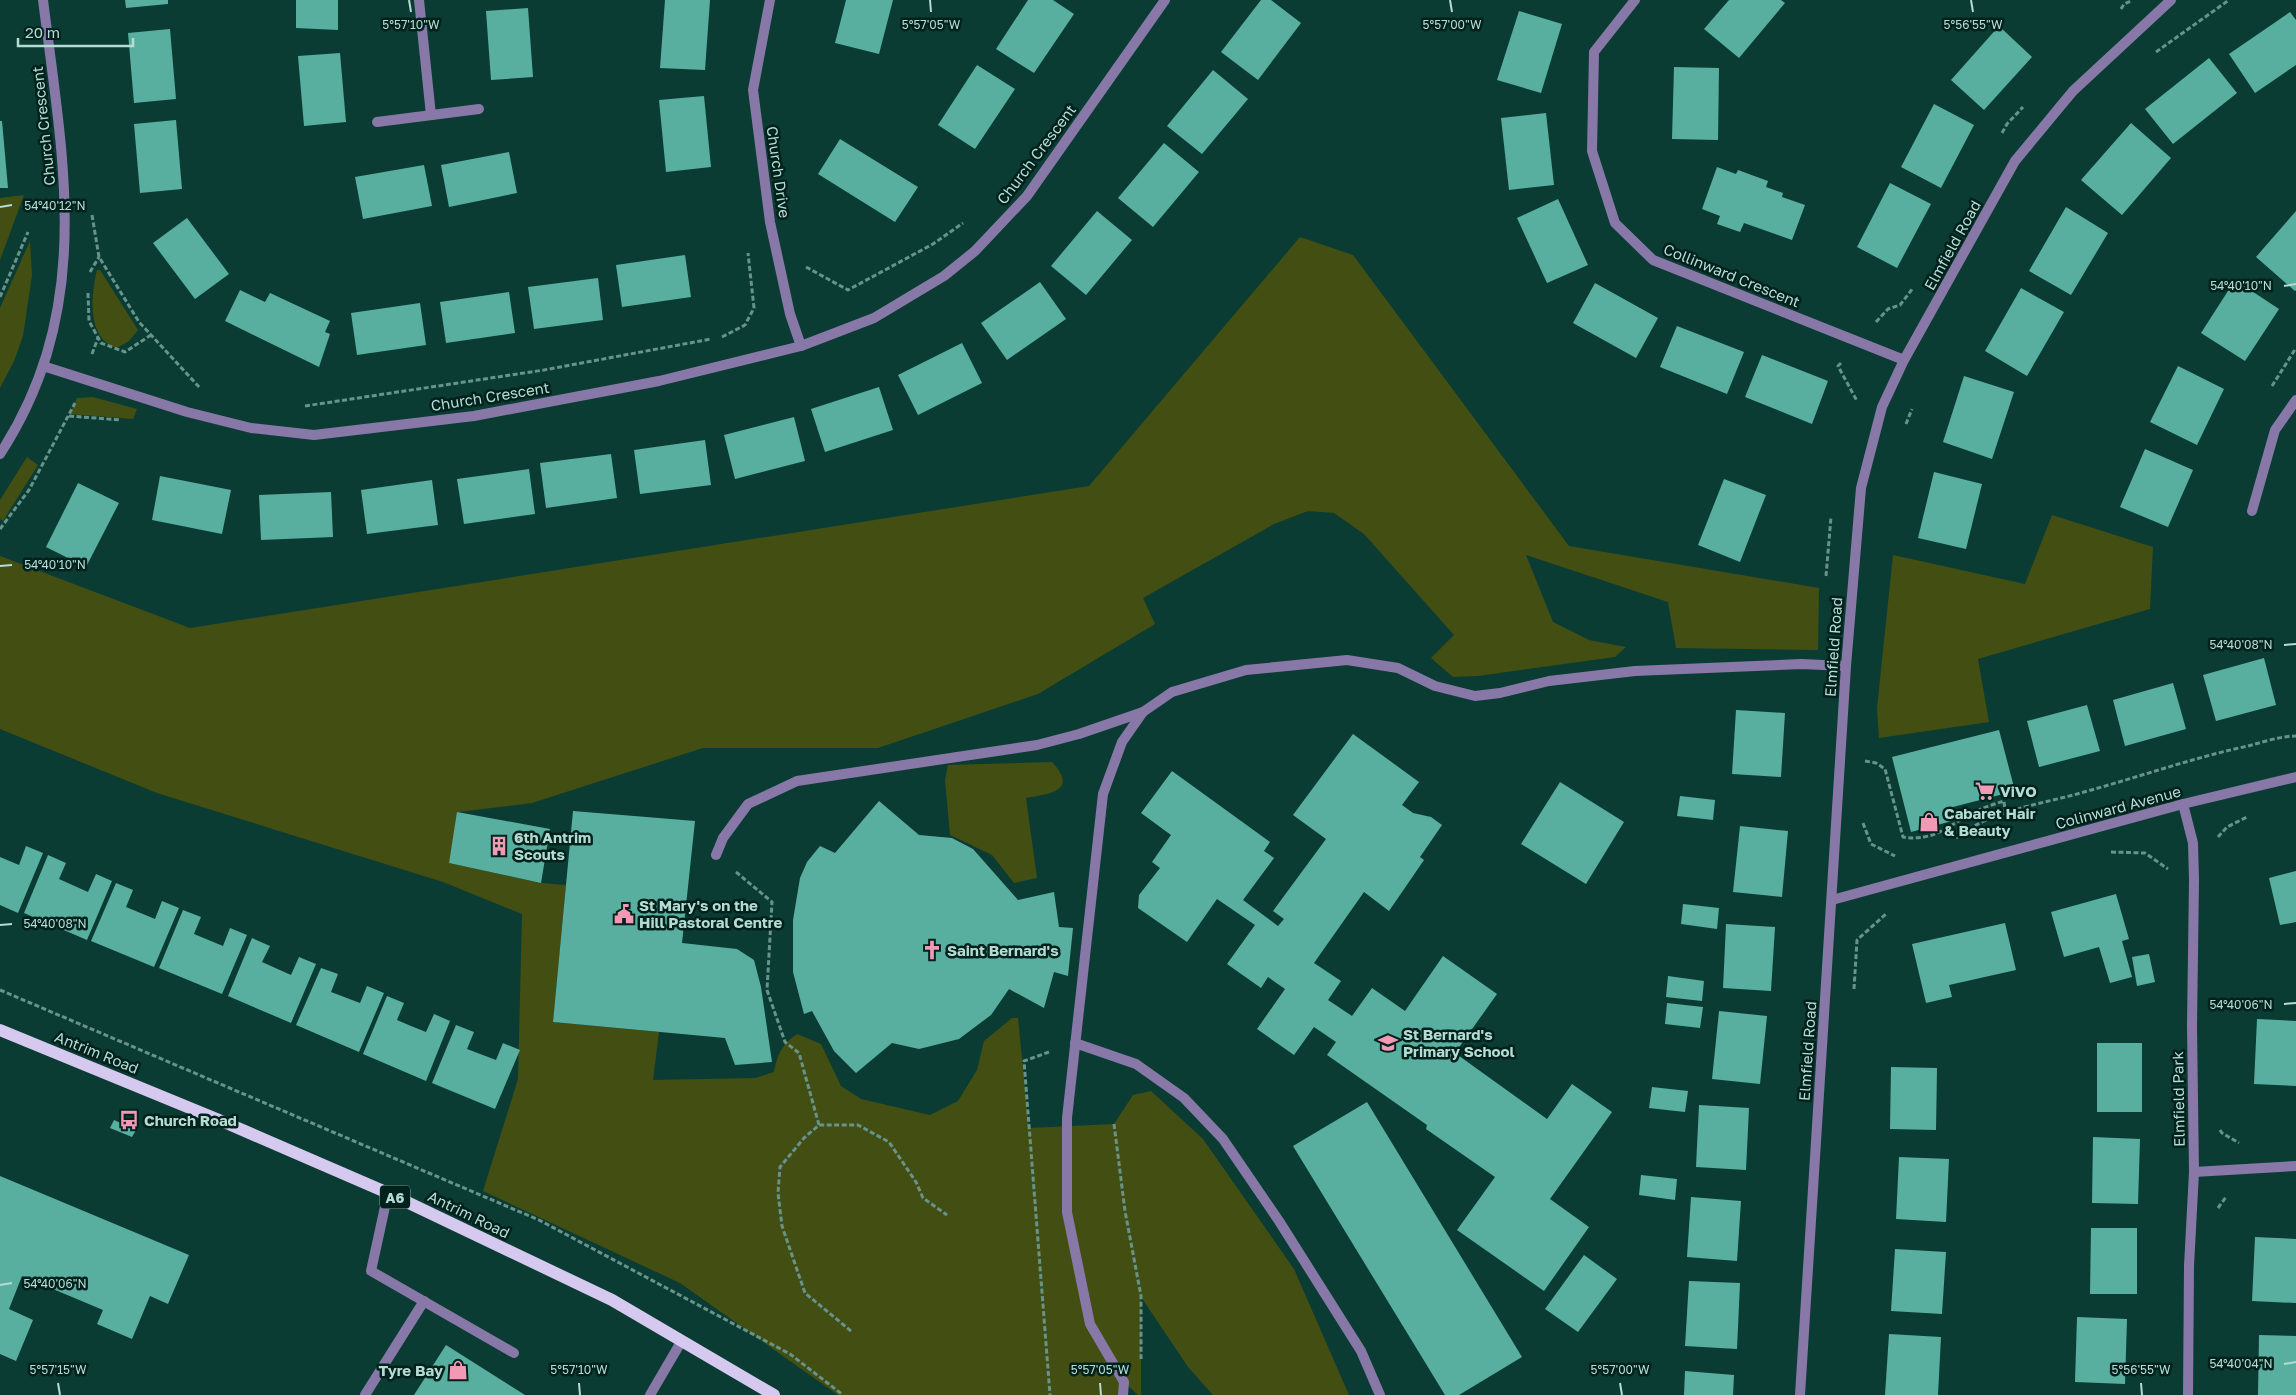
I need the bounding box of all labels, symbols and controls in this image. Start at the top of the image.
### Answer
scale bar [18,15,132,47]
text: 5°57'10"W [382,17,440,32]
text: 5°57'05"W [902,17,961,32]
text: 5°57'00"W [1423,17,1482,32]
text: 5°56'55"W [1944,17,2003,32]
text: 20 m [25,23,60,41]
street label: Church Crescent [28,65,58,187]
street label: Church Crescent [993,101,1079,207]
street label: Church Drive [764,125,794,219]
street label: Elmfield Road [1920,197,1984,293]
text: 54°40'12"N [24,198,86,213]
street label: Collinward Crescent [1661,239,1803,311]
text: 54°40'10"N [2210,278,2272,293]
street label: Church Crescent [429,378,551,414]
text: 54°40'10"N [24,557,86,572]
street label: Elmfield Road [1821,597,1845,697]
text: 54°40'08"N [2209,637,2273,652]
supermarket icon: ViVO [1974,780,1996,802]
place label: ViVO [2000,782,2037,800]
street label: Colinward Avenue [2053,782,2183,832]
place label: Cabaret Hair & Beauty [1944,804,2036,839]
shop icon: Cabaret Hair & Beauty [1918,811,1940,833]
place label: 6th Antrim Scouts [514,828,591,863]
building icon: 6th Antrim Scouts [488,835,510,857]
place label: St Mary's on the Hill Pastoral Centre [639,896,782,931]
public building icon: St Mary's on the Hill Pastoral Centre [613,903,635,925]
text: 54°40'08"N [23,916,87,931]
church icon: Saint Bernard's [921,939,943,961]
place label: Saint Bernard's [947,941,1059,959]
text: 54°40'06"N [2209,997,2273,1012]
street label: Elmfield Road [1795,1001,1819,1101]
place label: St Bernard's Primary School [1403,1025,1515,1060]
street label: Antrim Road [52,1027,142,1077]
school or university icon: St Bernard's Primary School [1377,1032,1399,1054]
street label: Elmfield Park [2168,1051,2188,1147]
bus stop icon: Church Road [118,1109,140,1131]
place label: Church Road [144,1111,237,1129]
road number: A6 [380,1186,410,1208]
street label: Antrim Road [425,1186,513,1242]
text: 54°40'06"N [23,1276,87,1291]
text: 54°40'04"N [2209,1356,2273,1371]
shop icon: Tyre Bay [447,1359,469,1381]
place label: Tyre Bay [379,1361,443,1379]
text: 5°57'15"W [30,1362,87,1377]
text: 5°57'10"W [550,1362,608,1377]
text: 5°57'05"W [1071,1362,1130,1377]
text: 5°57'00"W [1591,1362,1650,1377]
text: 5°56'55"W [2112,1362,2171,1377]

